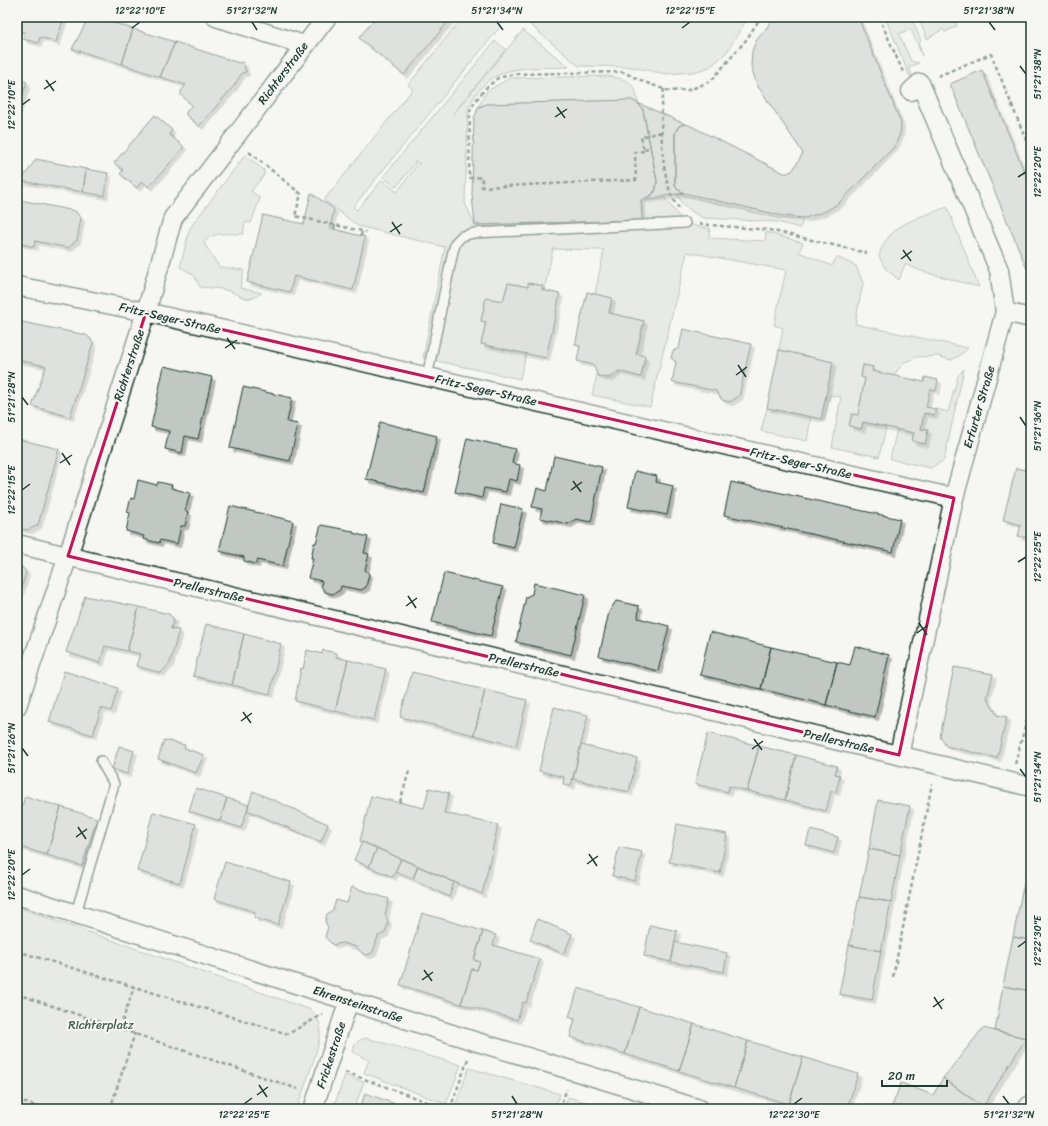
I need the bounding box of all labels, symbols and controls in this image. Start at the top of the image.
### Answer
text: 12°22'10"E [115,2,166,20]
text: 51°21'32"N [227,2,277,20]
text: 51°21'34"N [471,2,523,20]
text: 12°22'15"E [665,2,716,20]
text: 51°21'38"N [963,2,1015,20]
street label: Richterstraße [252,37,314,109]
text: 51°21'38"N [1029,48,1047,100]
text: 12°22'10"E [3,79,21,130]
text: 12°22'20"E [1029,145,1047,198]
street label: Fritz-Seger-Straße [117,296,223,340]
street label: Richterstraße [107,326,151,404]
street label: Erfurter Straße [957,363,1001,451]
street label: Fritz-Seger-Straße [433,368,539,412]
text: 51°21'28"N [3,371,21,423]
text: 51°21'36"N [1029,401,1047,451]
street label: Fritz-Seger-Straße [748,441,854,485]
text: 12°22'15"E [3,464,21,515]
text: 12°22'25"E [1029,530,1047,583]
street label: Prellerstraße [171,571,247,609]
street label: Prellerstraße [486,646,562,684]
text: 51°21'26"N [3,722,21,774]
street label: Prellerstraße [801,722,877,760]
text: 51°21'34"N [1029,751,1047,803]
text: 12°22'20"E [3,848,21,901]
text: 12°22'30"E [1029,914,1047,967]
street label: Ehrensteinstraße [310,979,406,1029]
park label: Richterplatz [68,1014,134,1036]
street label: Frickestraße [310,1019,352,1091]
scale bar [882,1062,947,1088]
text: 20 m [888,1065,915,1087]
text: 12°22'25"E [218,1106,271,1124]
text: 51°21'28"N [491,1106,543,1124]
text: 12°22'30"E [768,1106,821,1124]
text: 51°21'32"N [984,1106,1034,1124]

